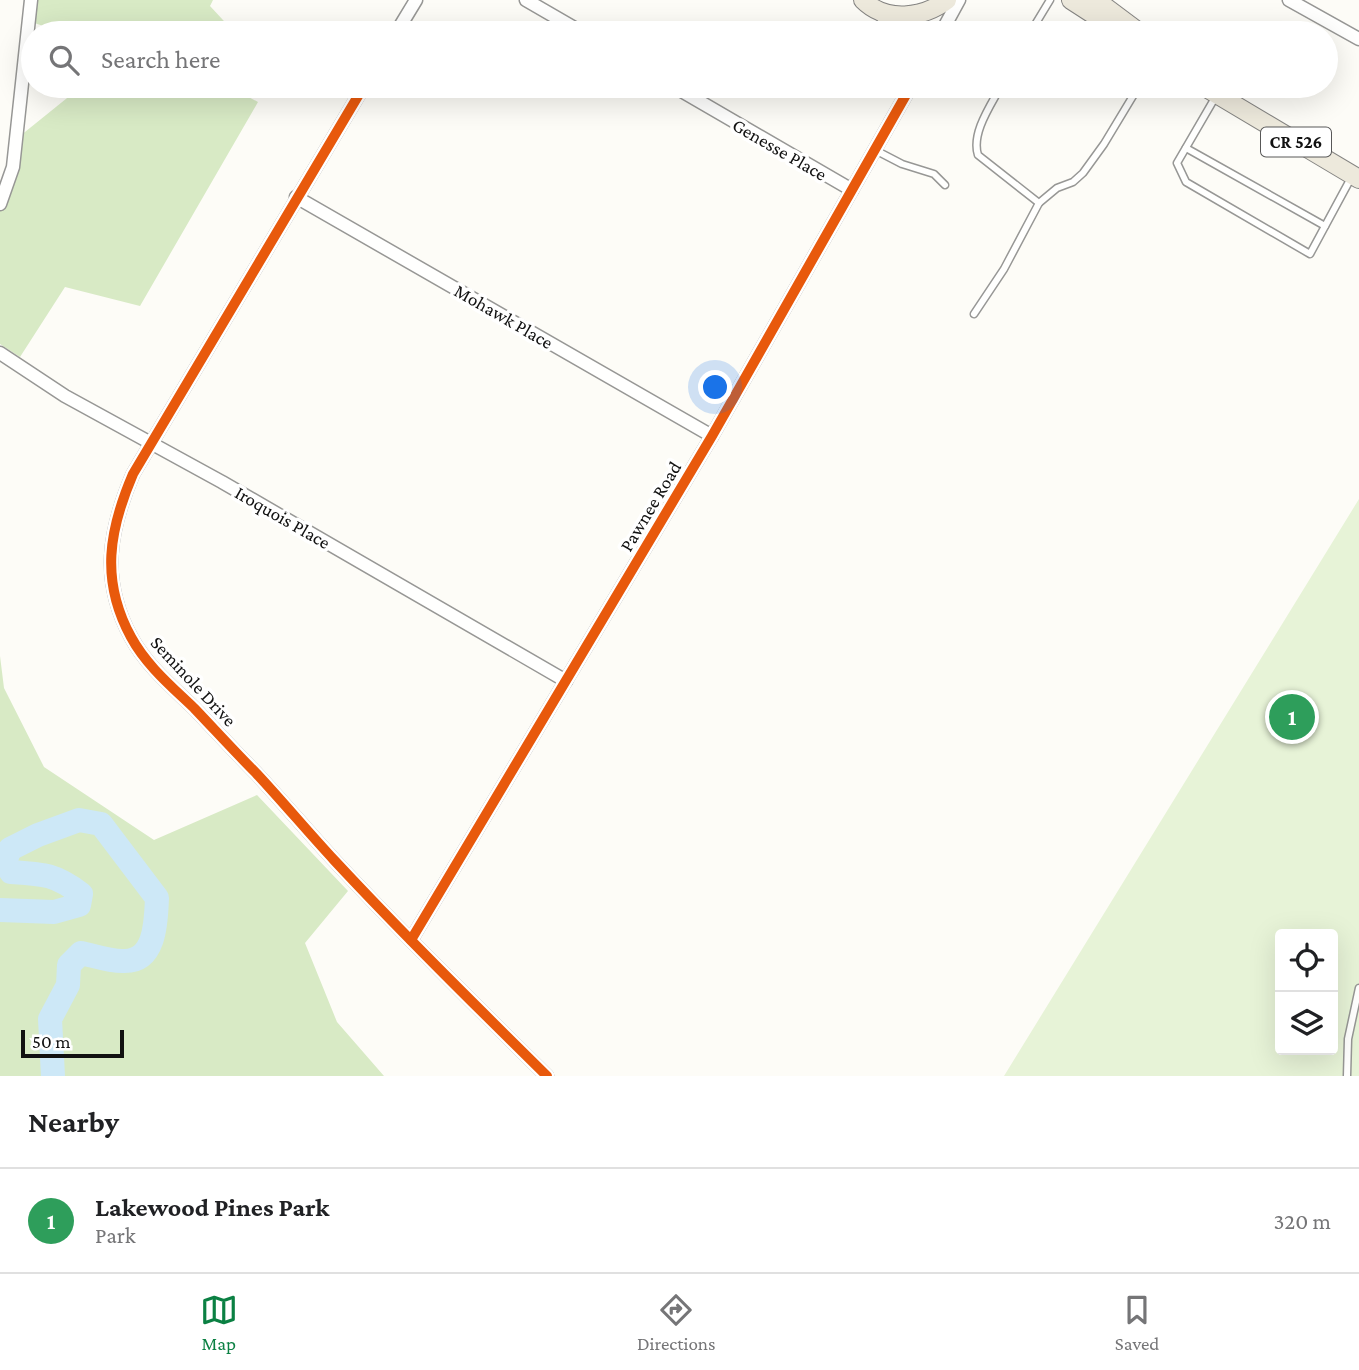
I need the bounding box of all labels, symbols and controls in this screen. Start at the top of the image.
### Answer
search box [21,21,1338,98]
icon: search [45,41,83,79]
text: Search here [101,45,220,74]
street label: Genesse Place [729,114,831,185]
road number: CR 526 [1261,127,1331,156]
street label: Mohawk Place [451,280,557,353]
your location [698,370,732,404]
street label: Pawnee Road [615,458,685,555]
street label: Iroquois Place [232,482,334,553]
street label: Seminole Drive [147,632,241,731]
pin: 1 [1269,691,1315,743]
map controls [1275,929,1338,1055]
button: locate [1275,929,1338,992]
button: layers [1275,992,1338,1055]
scale bar [21,1027,124,1059]
text: 50 m [32,1031,71,1052]
text: Nearby [28,1105,119,1138]
text: Lakewood Pines Park [95,1193,329,1222]
text: 1 [47,1208,55,1234]
text: 320 m [1273,1208,1331,1234]
text: Park [95,1222,136,1248]
tab: Map [200,1291,238,1354]
tab: Directions [637,1291,716,1354]
tab: Saved [1115,1291,1159,1354]

